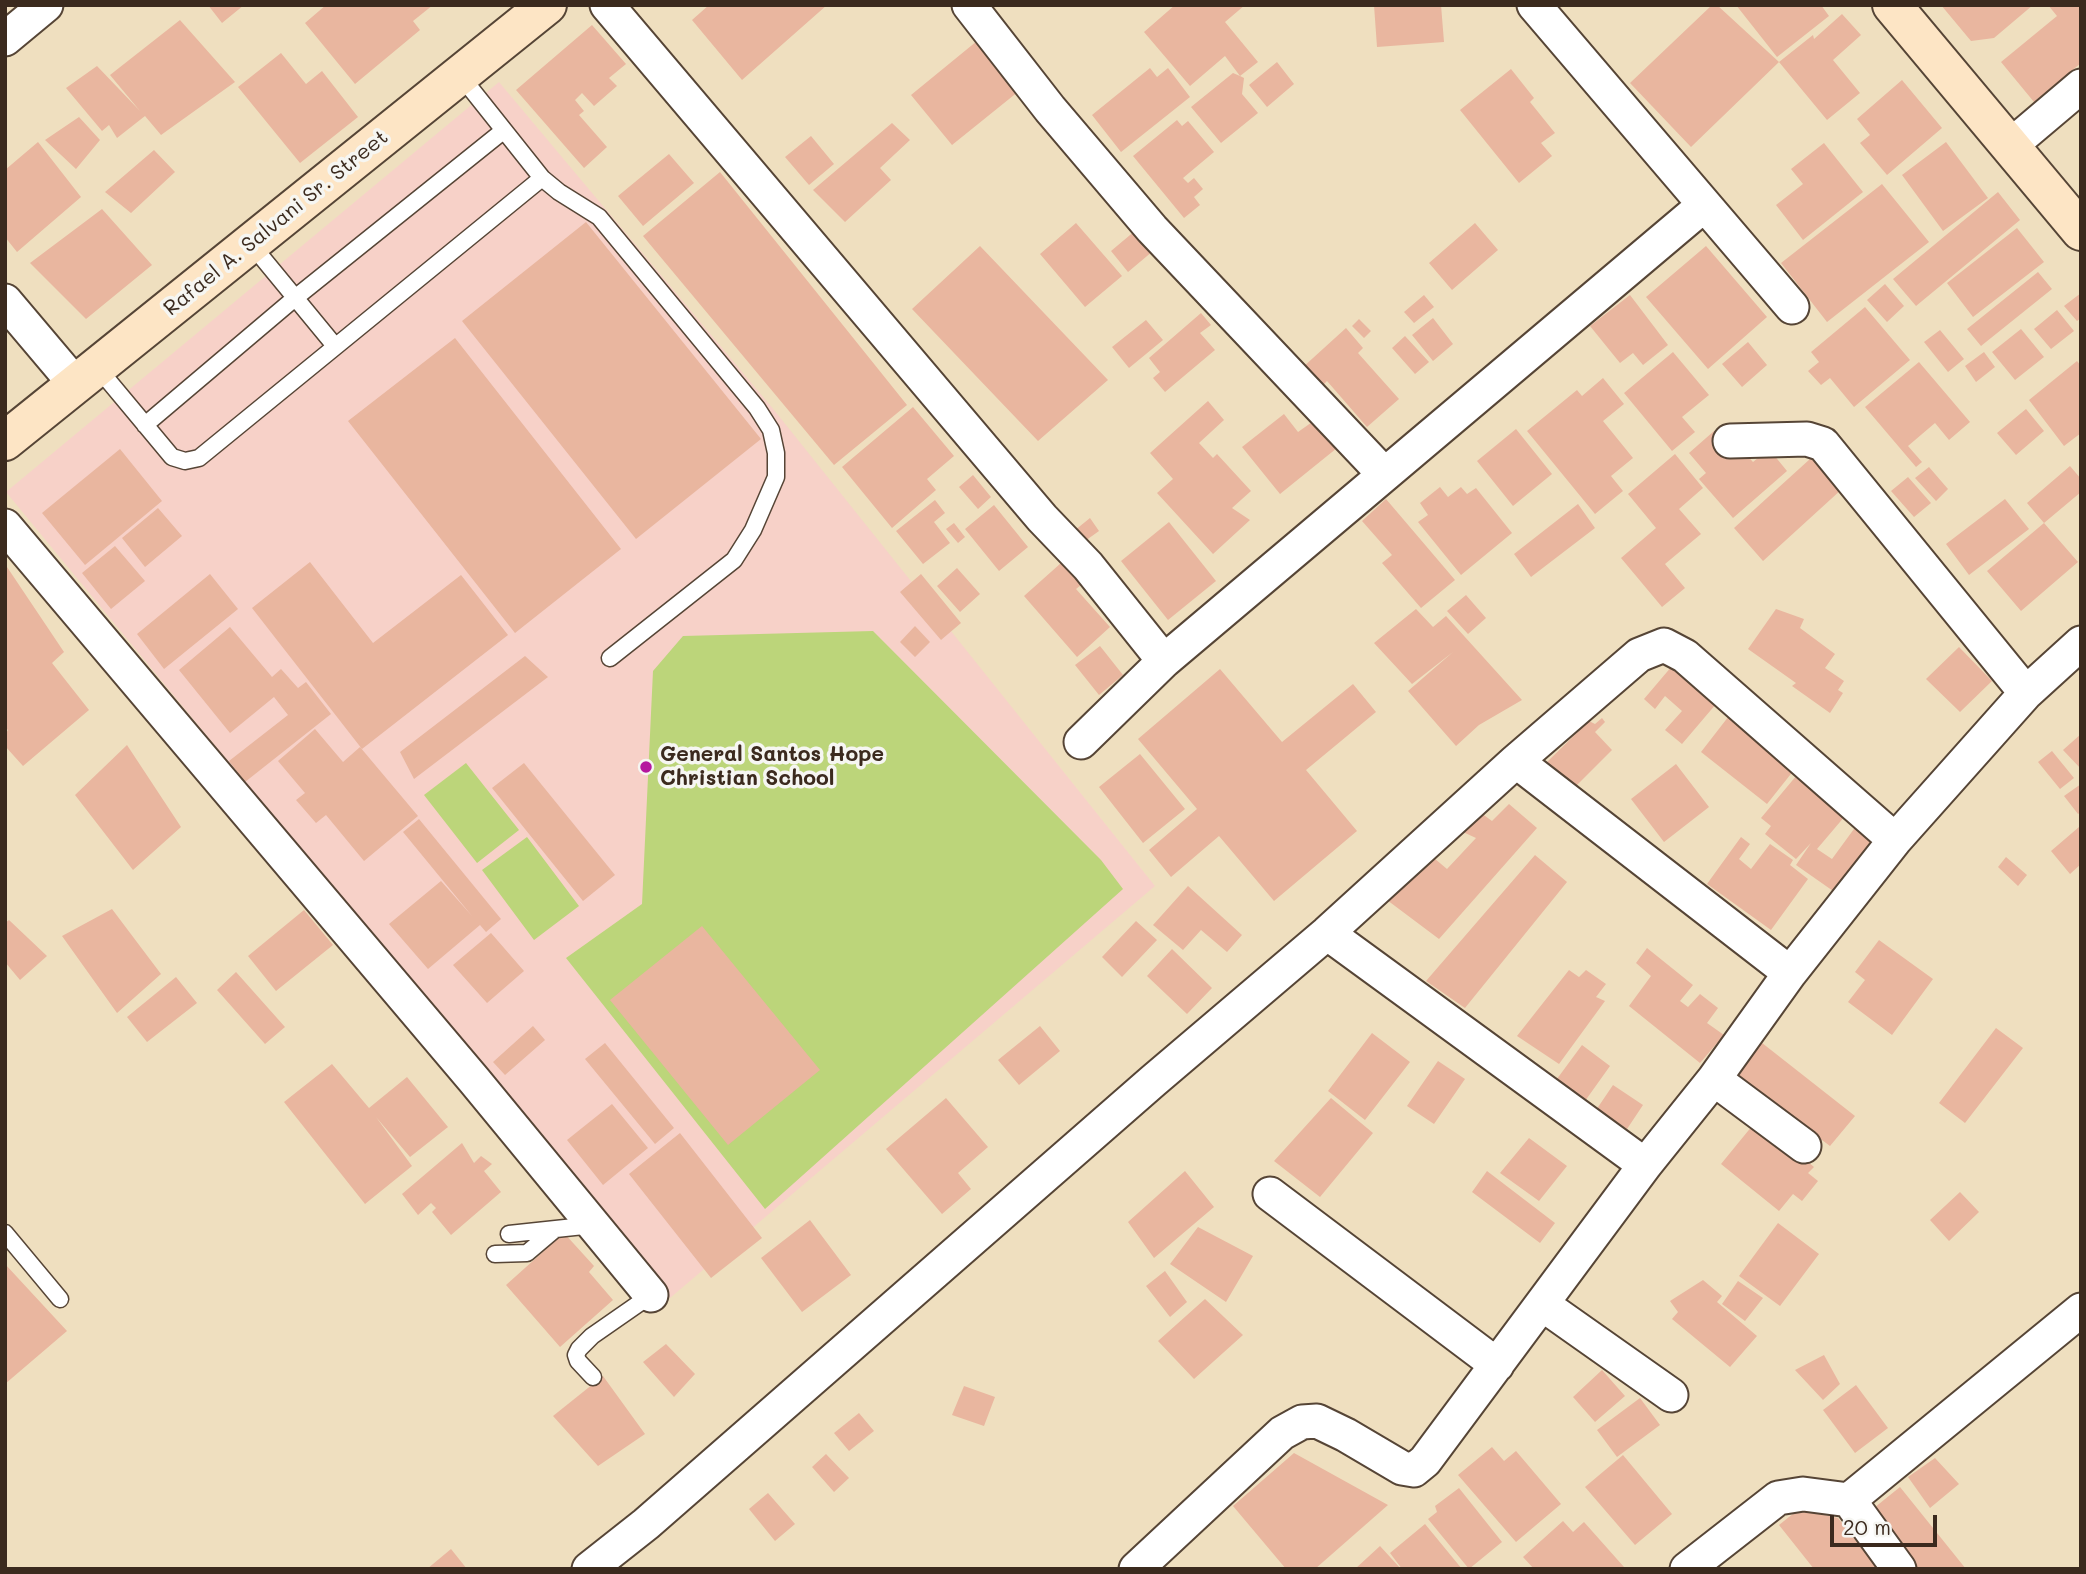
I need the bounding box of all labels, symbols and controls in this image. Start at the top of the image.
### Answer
street label: Rafael A. Salvani Sr. Street [159,125,393,321]
place label: General Santos Hope Christian School [660,742,884,792]
marker: General Santos Hope Christian School [638,759,654,775]
scale bar [1834,1500,1941,1544]
text: 20 m [1843,1513,1891,1540]

